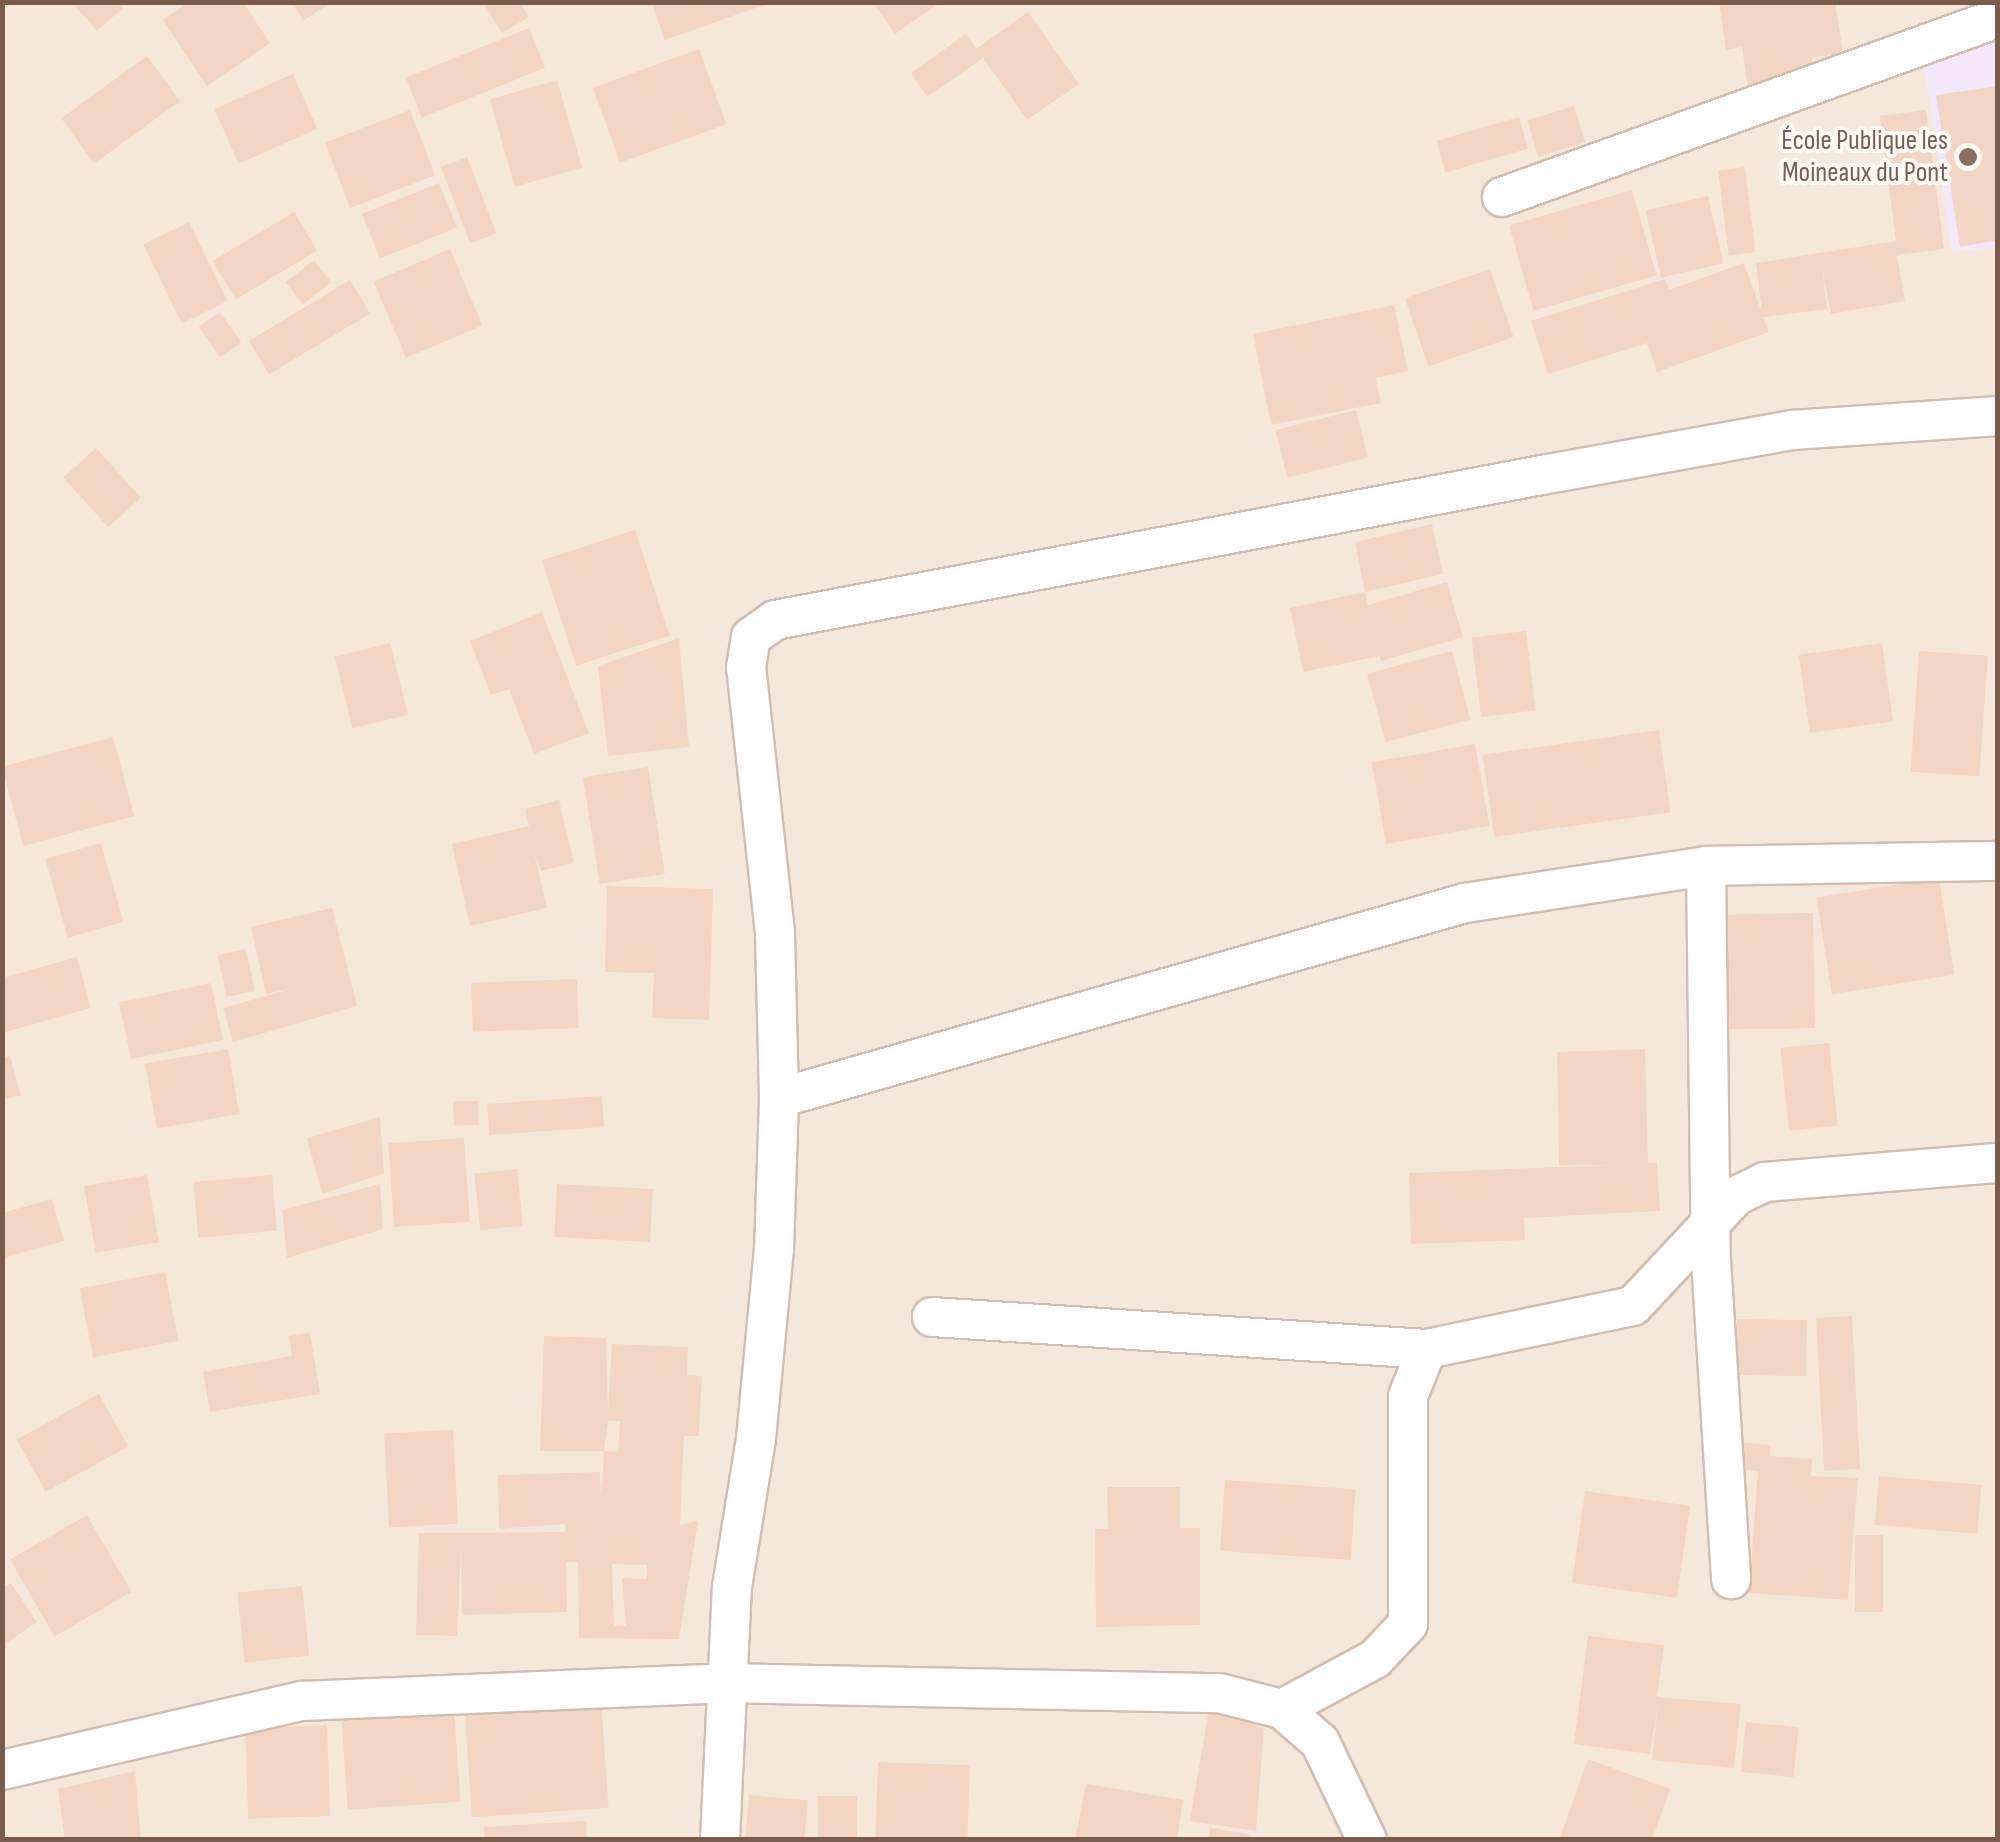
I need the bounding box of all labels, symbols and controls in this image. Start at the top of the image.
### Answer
place label: École Publique les Moineaux du Pont [1781,124,1948,190]
marker: École Publique les Moineaux du Pont [1957,146,1979,168]

